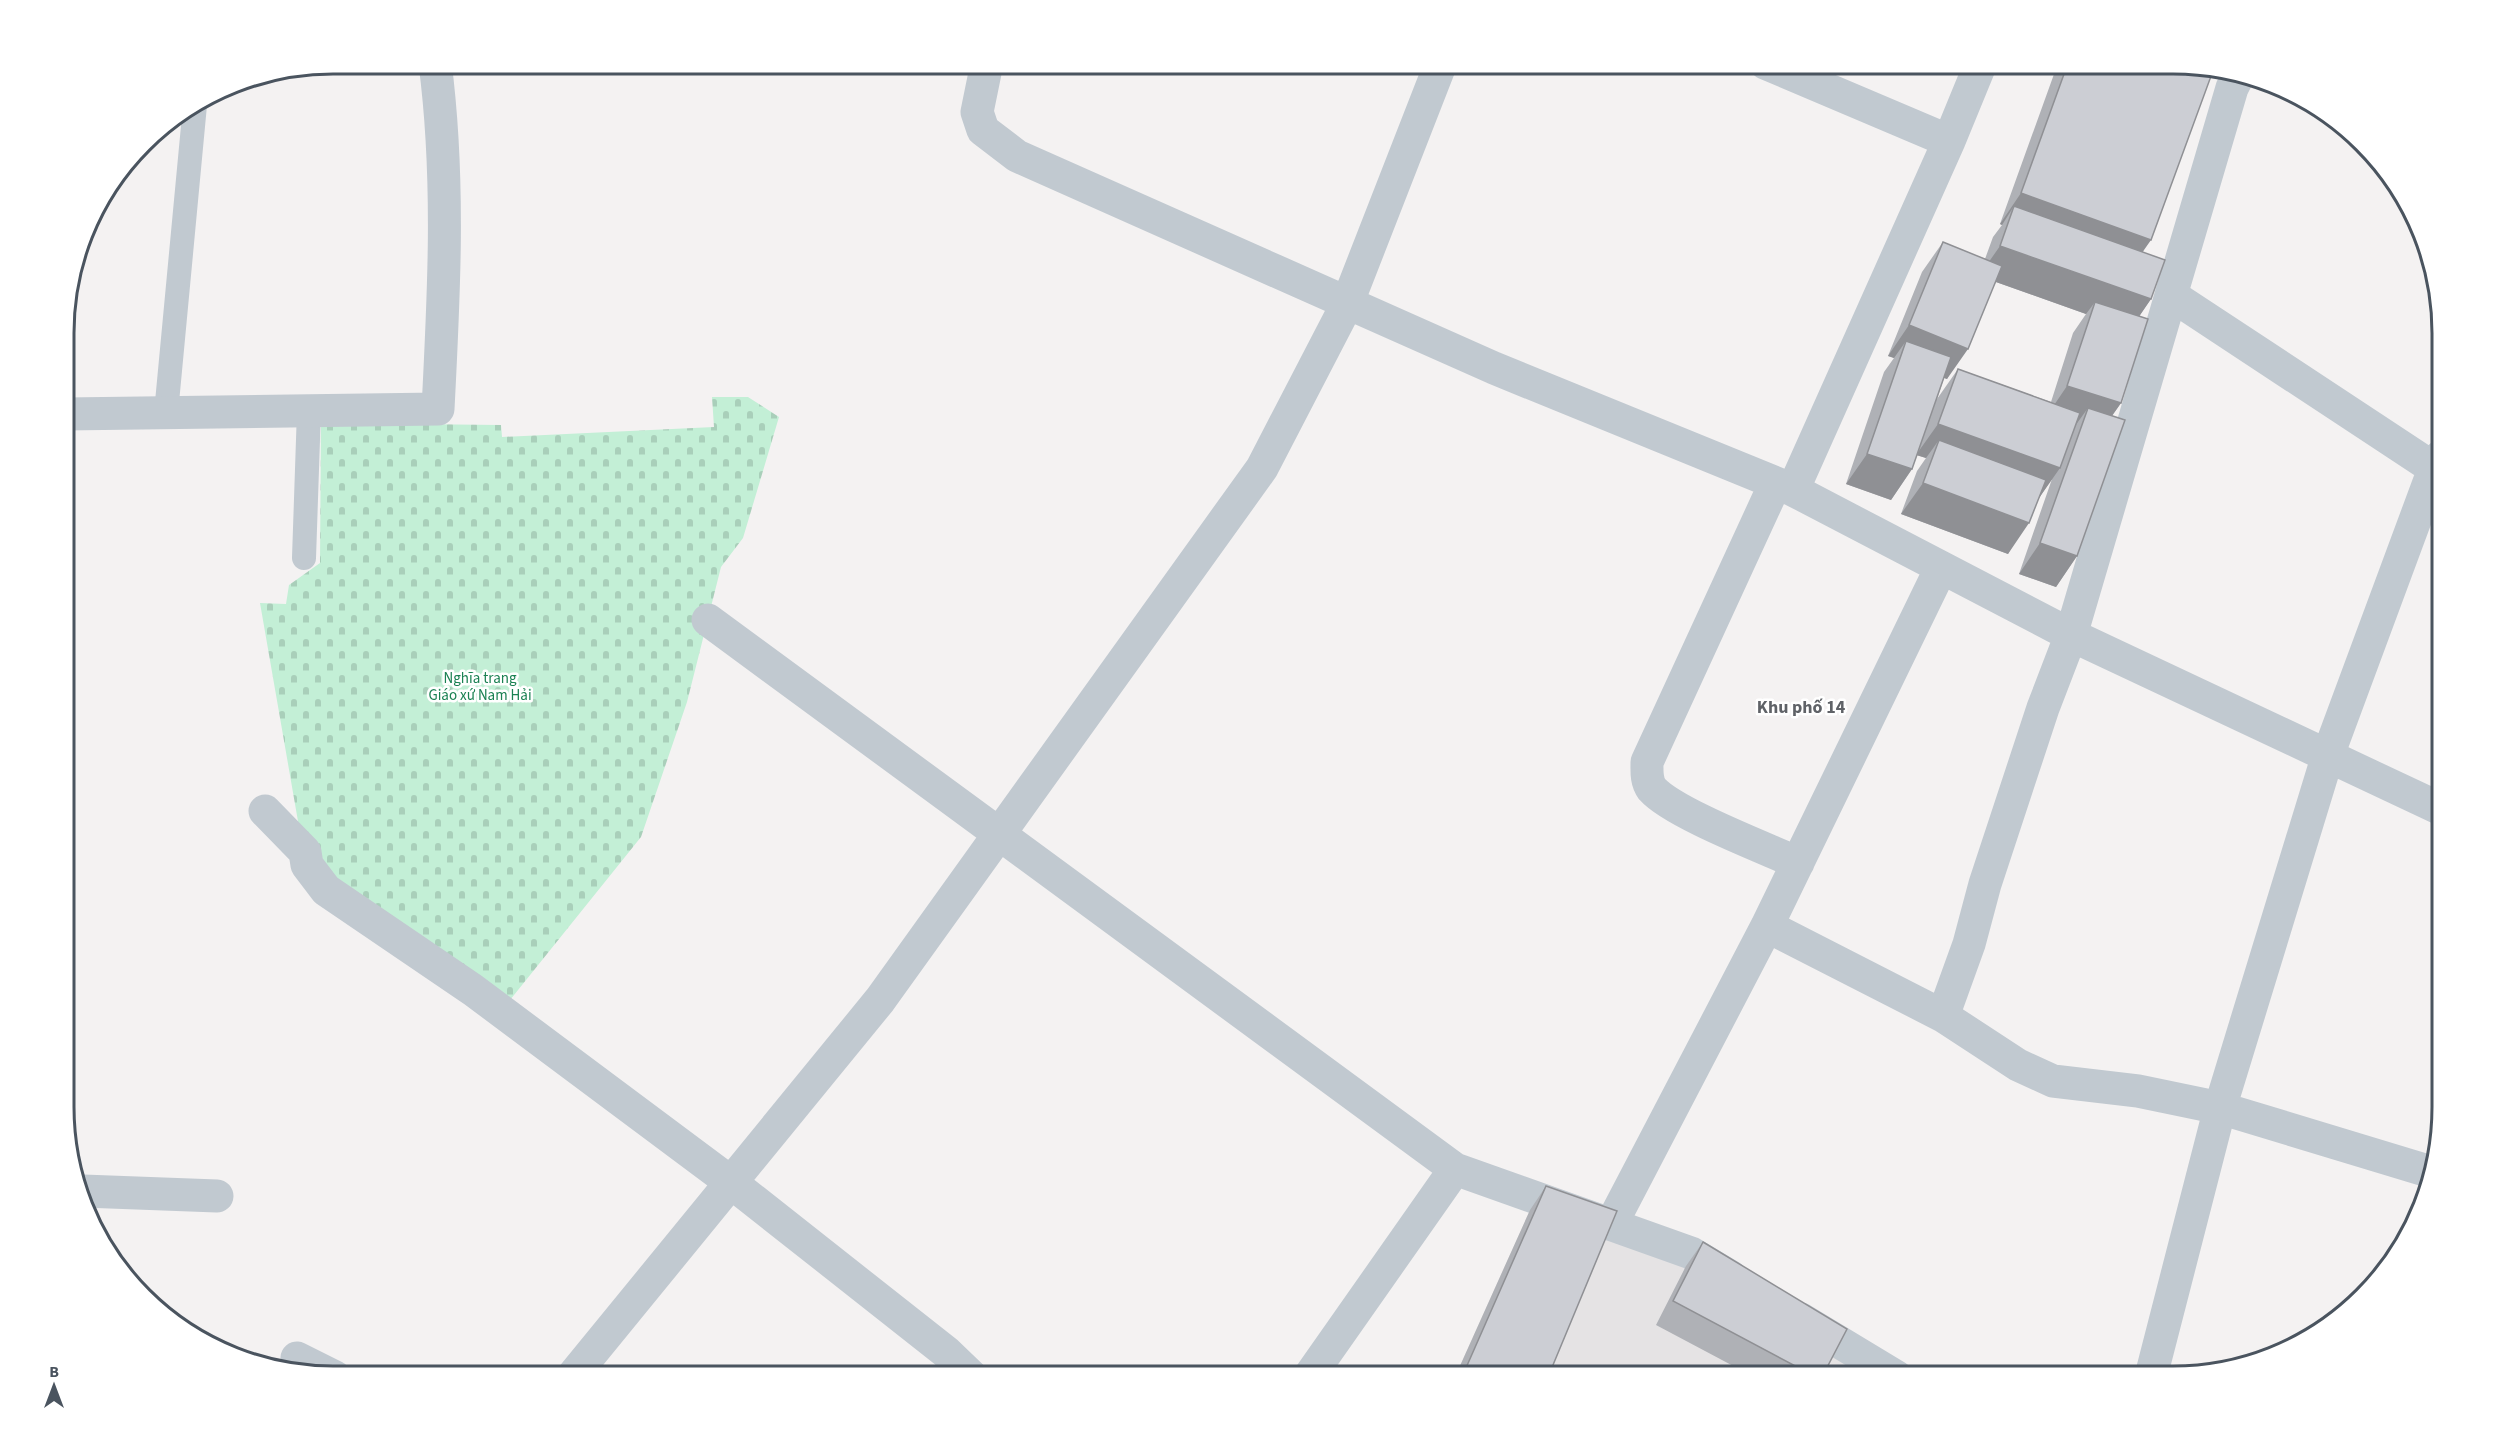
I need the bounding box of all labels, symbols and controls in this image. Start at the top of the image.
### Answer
park label: Nghĩa trang Giáo xứ Nam Hải [428,668,532,706]
district label: Khu phố 14 [1757,695,1846,720]
north arrow [24,1356,84,1416]
text: B [49,1361,59,1383]

